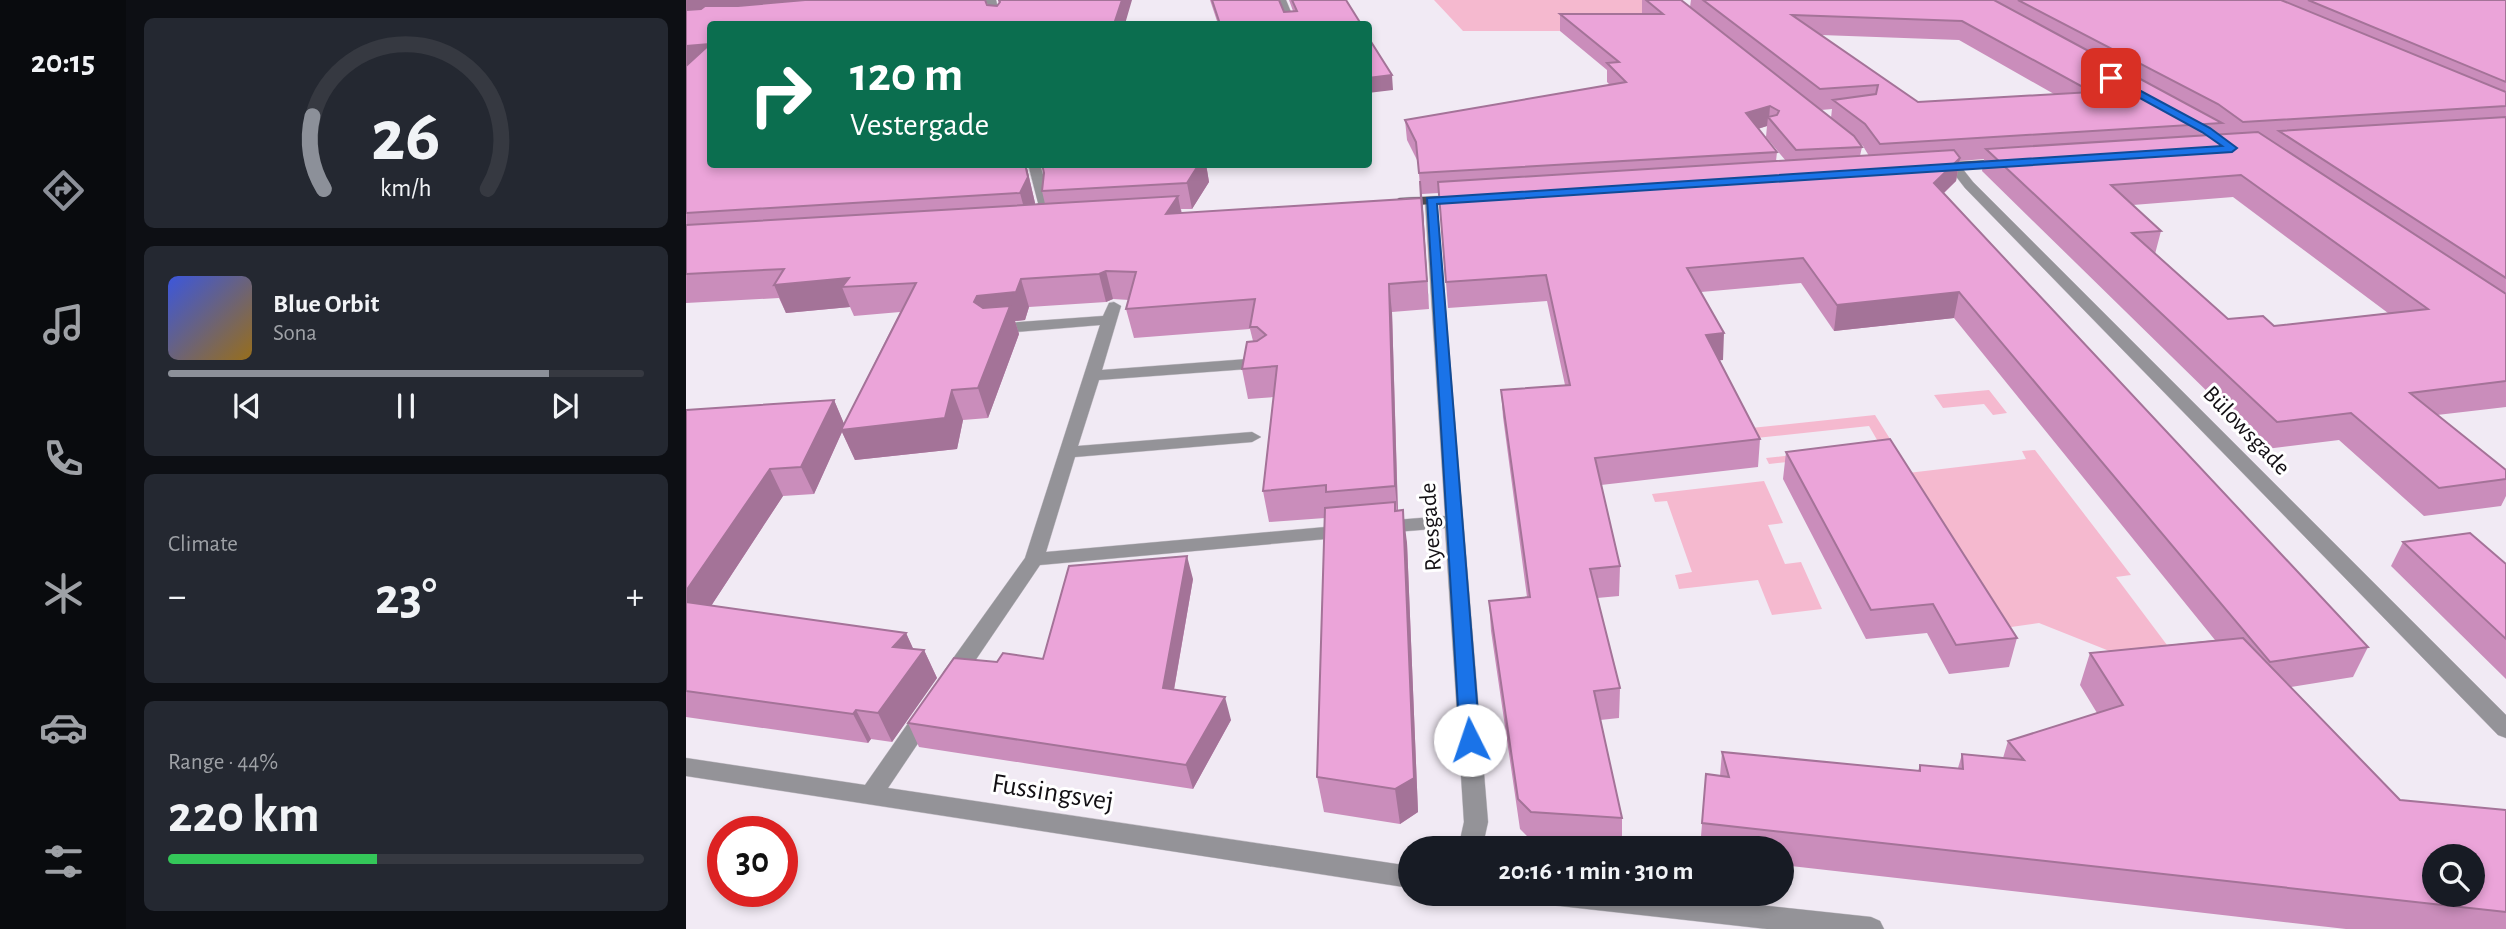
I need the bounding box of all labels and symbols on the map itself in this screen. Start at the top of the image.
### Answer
pin [2081,48,2141,108]
street label: Bülowsgade [2198,382,2294,480]
street label: Ryesgade [1416,482,1446,572]
position arrow [1433,703,1507,777]
street label: Fussingsvej [990,770,1116,816]
speed limit sign: 30 [707,816,798,907]

